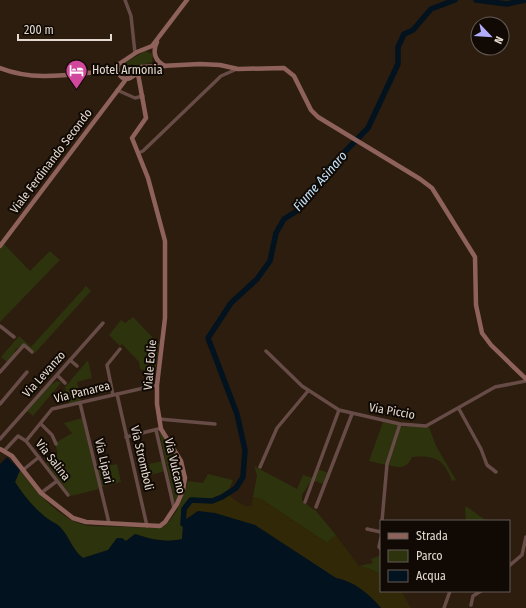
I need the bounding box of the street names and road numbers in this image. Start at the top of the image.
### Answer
street label: Viale Ferdinando Secondo [7,106,95,216]
street label: Viale Eolie [141,339,159,391]
street label: Via Levanzo [20,348,68,400]
street label: Via Panarea [53,378,112,406]
street label: Via Piccio [368,400,416,422]
street label: Via Stromboli [128,424,156,492]
street label: Via Salina [33,437,73,483]
street label: Via Lipari [92,437,116,485]
street label: Via Vulcano [162,437,188,495]

